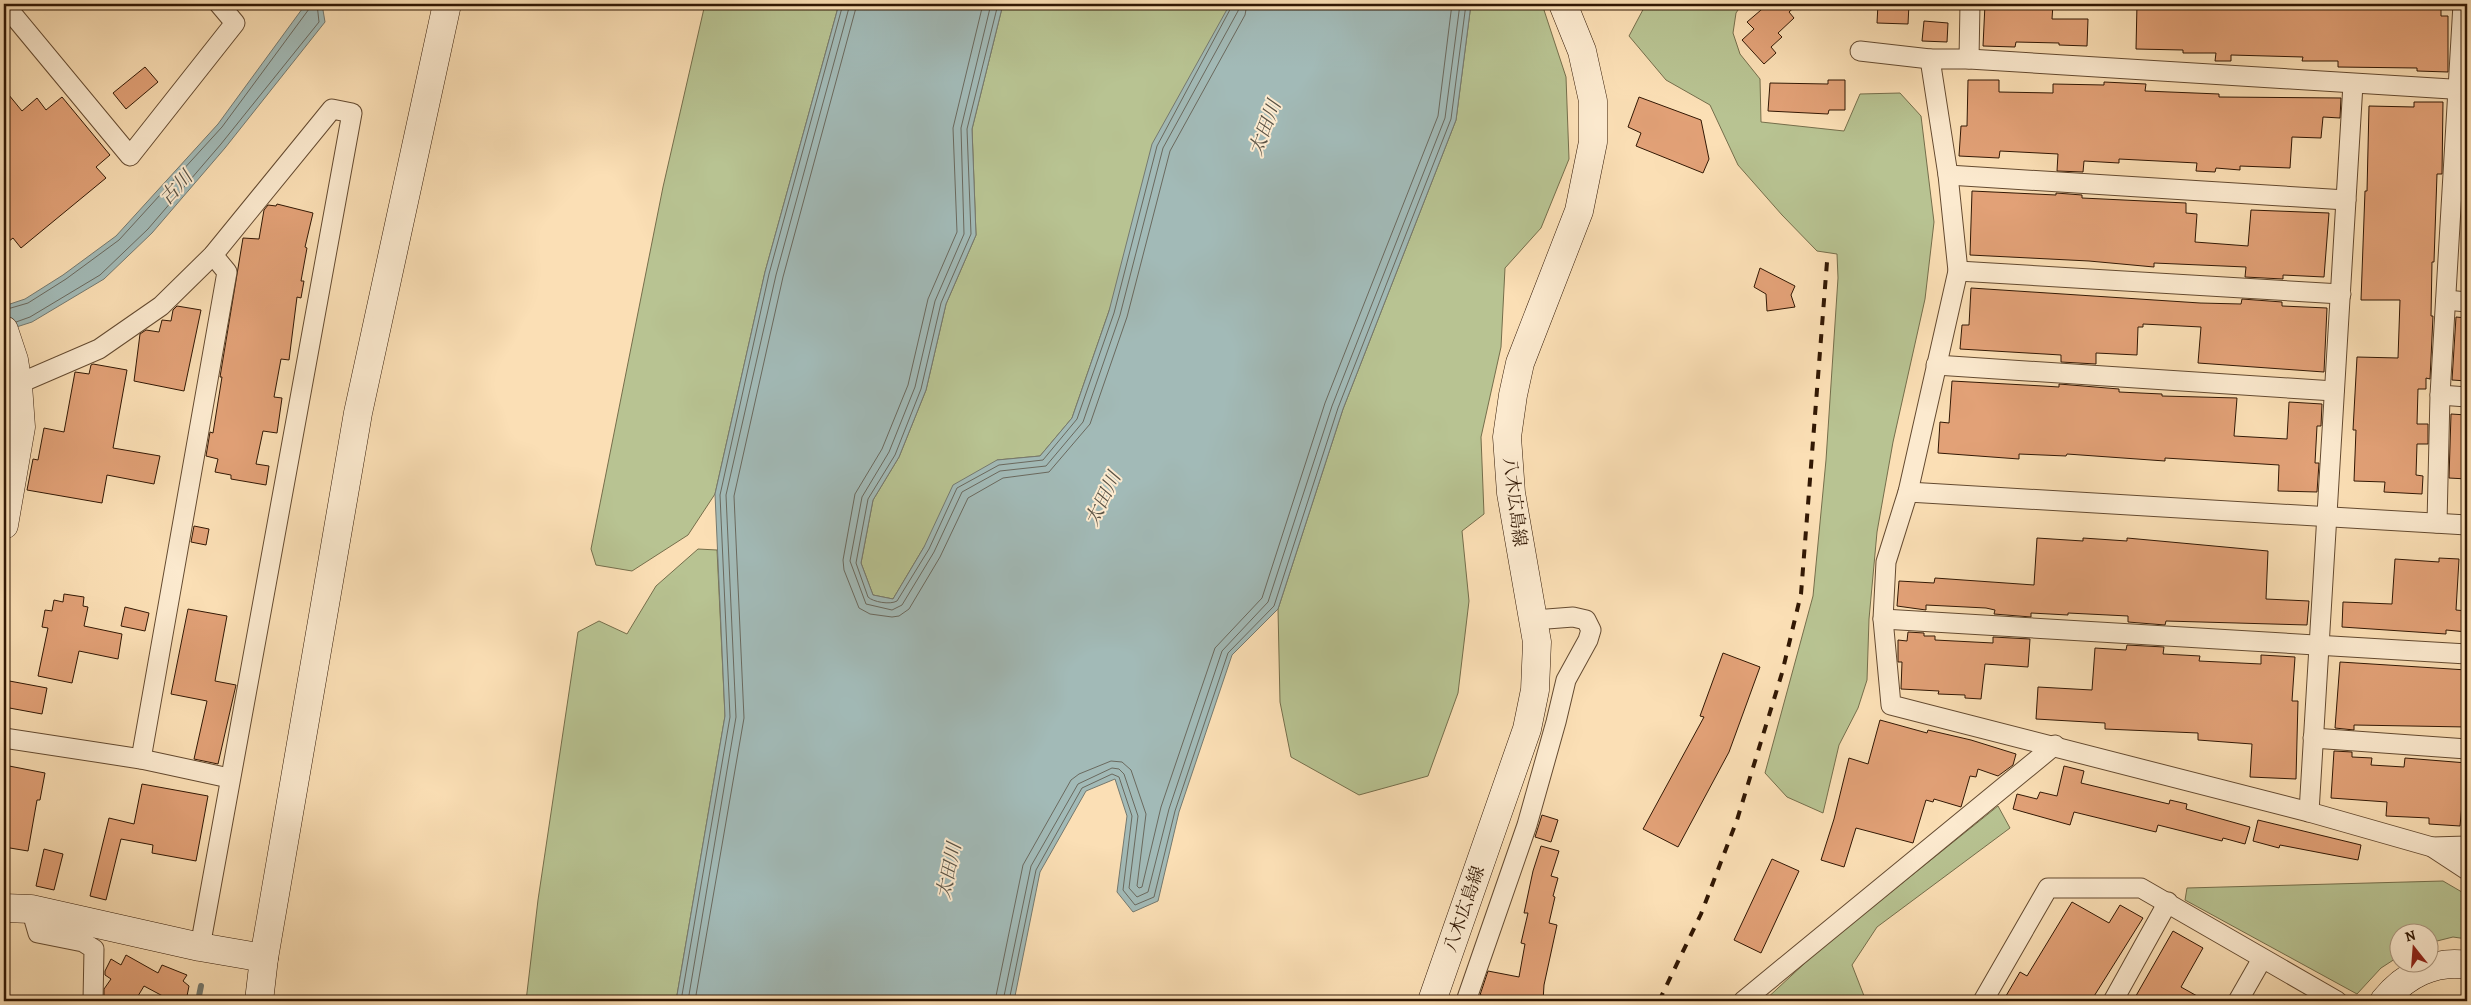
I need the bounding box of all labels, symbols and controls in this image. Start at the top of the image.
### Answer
water label: 太田川 [1243,95,1288,159]
water label: 古川 [154,164,200,211]
street label: 八木広島線 [1498,456,1532,548]
water label: 太田川 [1079,466,1128,530]
water label: 太田川 [930,838,968,902]
street label: 八木広島線 [1438,863,1490,955]
north arrow [2388,922,2438,972]
text: N [2403,925,2418,947]

